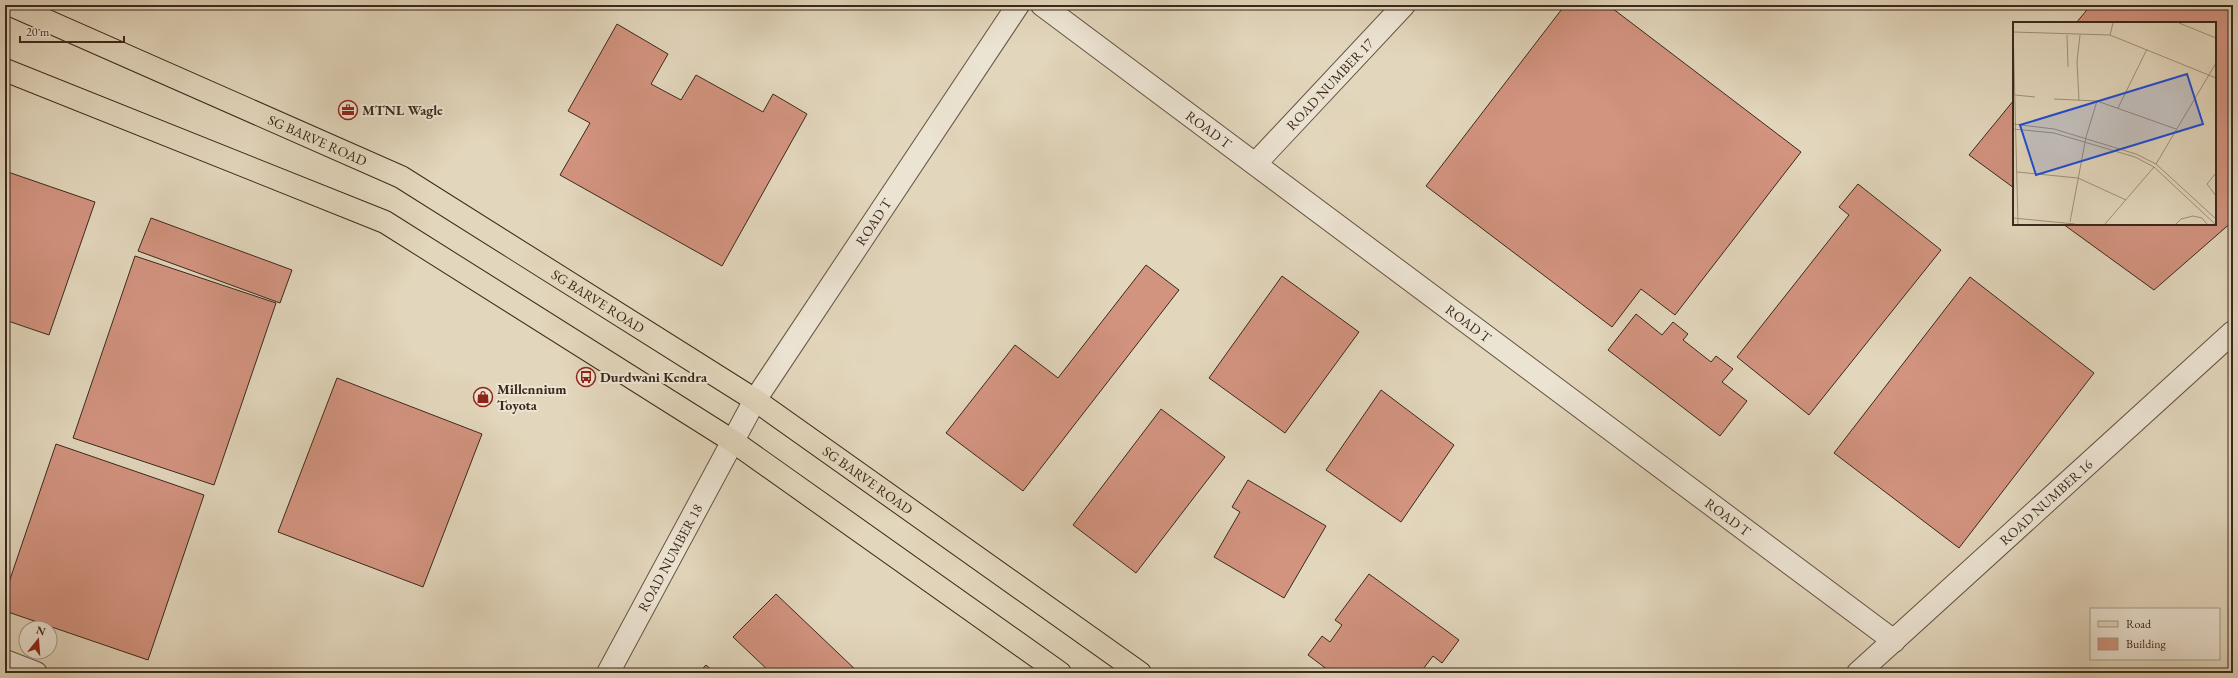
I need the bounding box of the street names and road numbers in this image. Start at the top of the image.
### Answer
street label: ROAD NUMBER 17 [1282,34,1378,134]
street label: ROAD T [1182,106,1236,153]
street label: SG BARVE ROAD [265,110,370,170]
street label: ROAD T [851,194,896,249]
street label: SG BARVE ROAD [548,265,648,337]
street label: ROAD T [1442,300,1495,347]
street label: SG BARVE ROAD [819,442,917,518]
street label: ROAD NUMBER 16 [1996,455,2096,549]
street label: ROAD T [1701,494,1755,540]
street label: ROAD NUMBER 18 [634,500,707,615]

